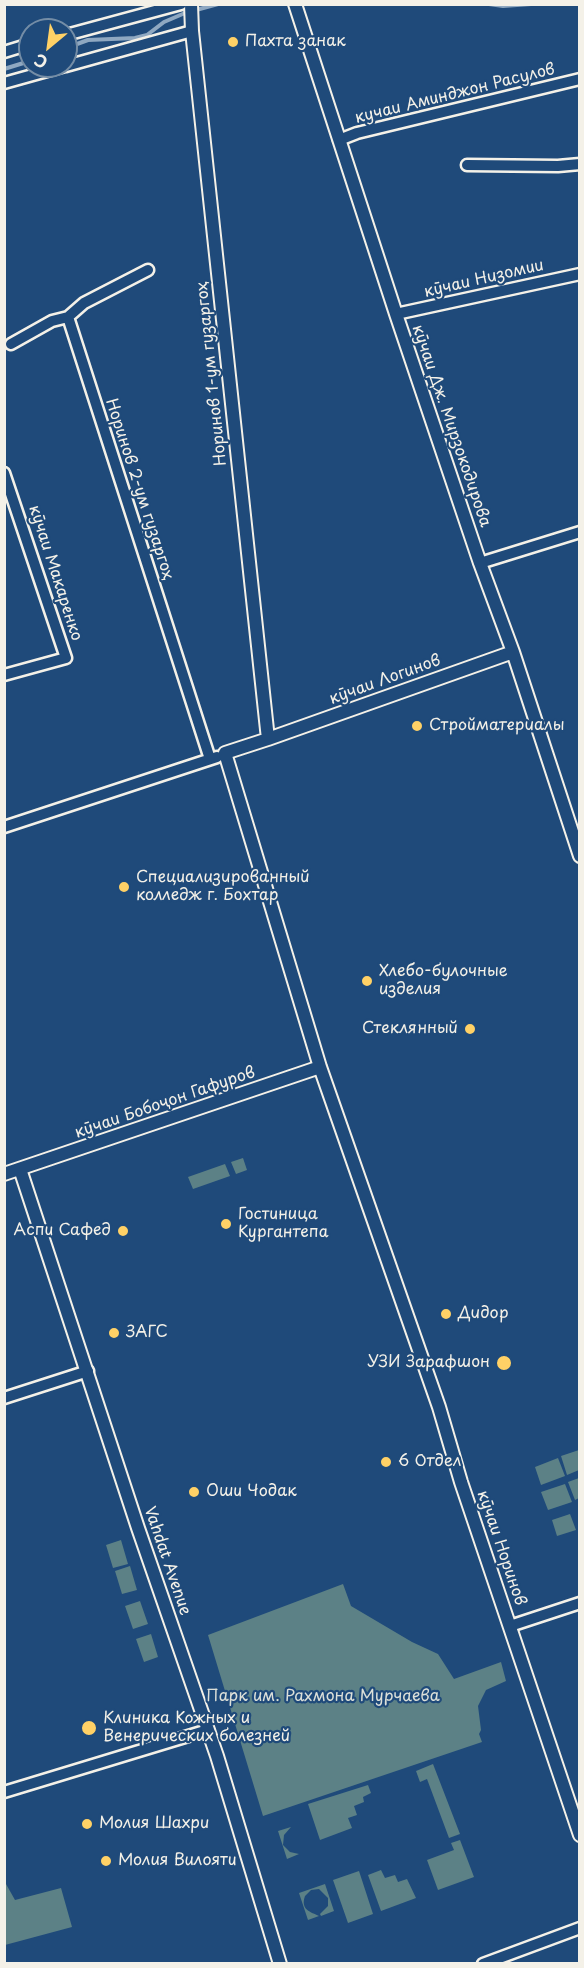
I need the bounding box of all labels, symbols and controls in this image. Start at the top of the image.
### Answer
north arrow [18,18,78,78]
place label: Пахта занак [245,32,346,52]
marker: Пахта занак [226,35,240,49]
text: С [29,49,51,75]
street label: кучаи Аминджон Расулов [353,60,557,128]
street label: кӯчаи Низомии [422,256,546,302]
street label: Норинов 1-ум гузаргоҳ [193,281,231,467]
street label: кӯчаи Дж. Мирзокодирова [407,322,495,530]
street label: Норинов 2-ум гузаргоҳ [101,396,177,582]
street label: кӯчаи Макаренко [24,503,86,643]
street label: кӯчаи Логинов [327,651,443,709]
place label: Стройматериалы [429,716,564,736]
marker: Стройматериалы [410,719,424,733]
place label: Специализированный колледж г. Бохтар [136,868,310,906]
marker: Специализированный колледж г. Бохтар [117,880,131,894]
place label: Хлебо-булочные изделия [379,962,508,1000]
marker: Хлебо-булочные изделия [360,974,374,988]
place label: Стеклянный [362,1019,458,1039]
marker: Стеклянный [463,1022,477,1036]
street label: кӯчаи Бобоҷон Гафуров [72,1063,258,1143]
place label: Гостиница Кургантепа [238,1205,328,1243]
marker: Гостиница Кургантепа [219,1217,233,1231]
place label: Аспи Сафед [14,1221,111,1241]
marker: Аспи Сафед [116,1224,130,1238]
place label: Дидор [458,1304,508,1324]
marker: Дидор [439,1307,453,1321]
place label: ЗАГС [126,1323,168,1343]
marker: ЗАГС [107,1326,121,1340]
place label: УЗИ Зарафшон [367,1353,490,1373]
marker: УЗИ Зарафшон [495,1354,513,1372]
place label: 6 Отдел [398,1452,461,1472]
marker: 6 Отдел [379,1455,393,1469]
place label: Оши Чодак [206,1482,297,1502]
marker: Оши Чодак [187,1485,201,1499]
street label: кӯчаи Норинов [472,1488,530,1608]
street label: Vahdat Avenue [139,1504,195,1618]
park label: Парк им. Рахмона Мурчаева [206,1687,440,1707]
place label: Клиника Кожных и Венерических болезней [103,1709,290,1747]
marker: Клиника Кожных и Венерических болезней [80,1719,98,1737]
place label: Молия Шахри [99,1814,209,1834]
marker: Молия Шахри [80,1817,94,1831]
place label: Молия Вилояти [118,1851,237,1871]
marker: Молия Вилояти [99,1854,113,1868]

